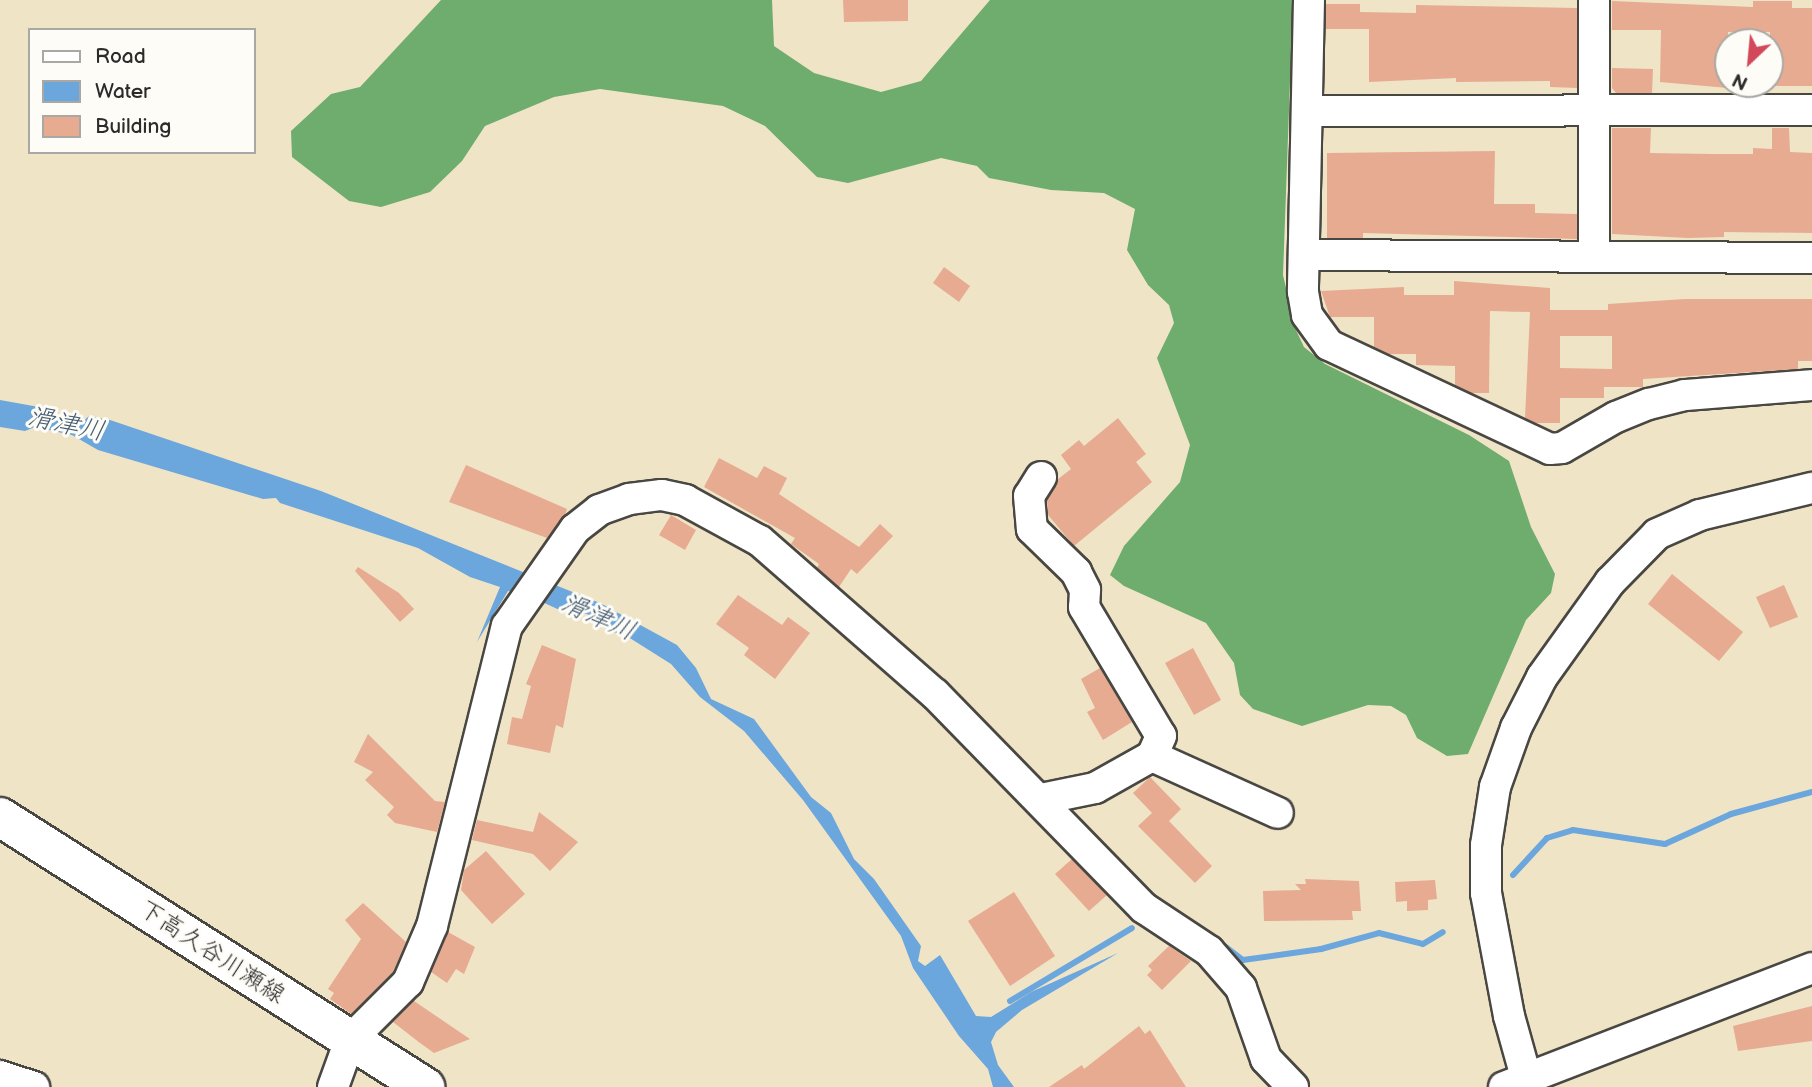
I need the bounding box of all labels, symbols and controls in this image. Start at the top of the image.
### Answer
legend [28,28,256,154]
north arrow [1714,28,1784,98]
text: Road [95,44,146,69]
text: N [1729,67,1752,94]
text: Water [95,79,151,104]
text: Building [95,114,171,139]
water label: 滑津川 [25,402,107,448]
water label: 滑津川 [556,588,640,648]
street label: 下高久谷川瀬線 [134,894,290,1010]

